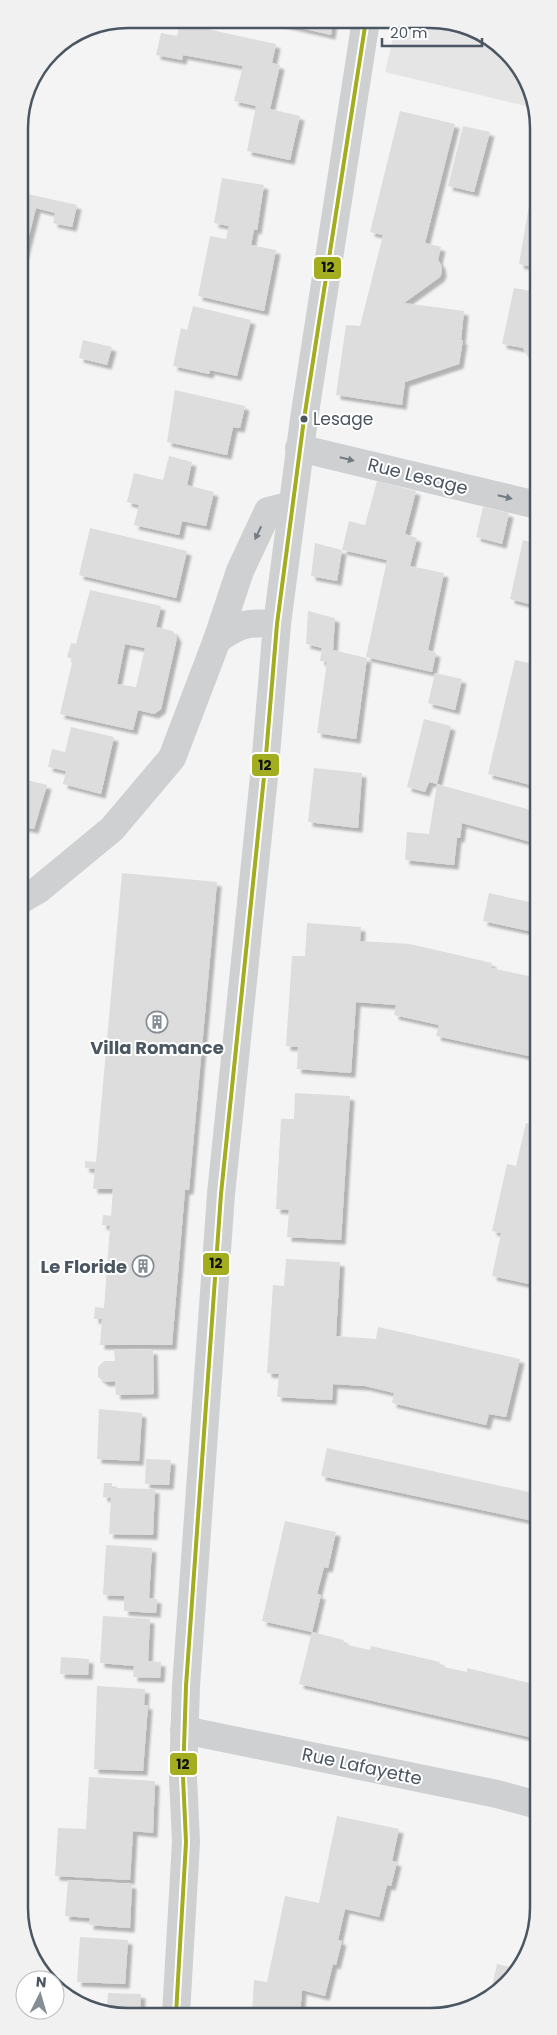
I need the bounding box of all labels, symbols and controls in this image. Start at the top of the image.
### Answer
scale bar [382,15,482,47]
text: 20 m [390,22,428,43]
line badge: 12 [313,256,342,280]
text: 12 [321,257,335,277]
place label: Lesage [313,407,373,431]
marker: Lesage [299,414,309,424]
street label: Rue Lesage [365,452,471,500]
one-way arrow [339,455,354,463]
one-way arrow [497,493,512,501]
one-way arrow [253,526,261,540]
line badge: 12 [251,753,280,777]
text: 12 [258,755,272,775]
building icon: Villa Romance [145,1010,169,1034]
place label: Villa Romance [90,1035,224,1060]
line badge: 12 [202,1252,230,1276]
text: 12 [209,1253,223,1273]
place label: Le Floride [41,1254,127,1279]
building icon: Le Floride [131,1254,155,1278]
street label: Rue Lafayette [300,1741,424,1791]
line badge: 12 [169,1752,198,1776]
text: 12 [176,1754,190,1774]
north arrow [15,1970,65,2020]
text: N [35,1972,47,1992]

